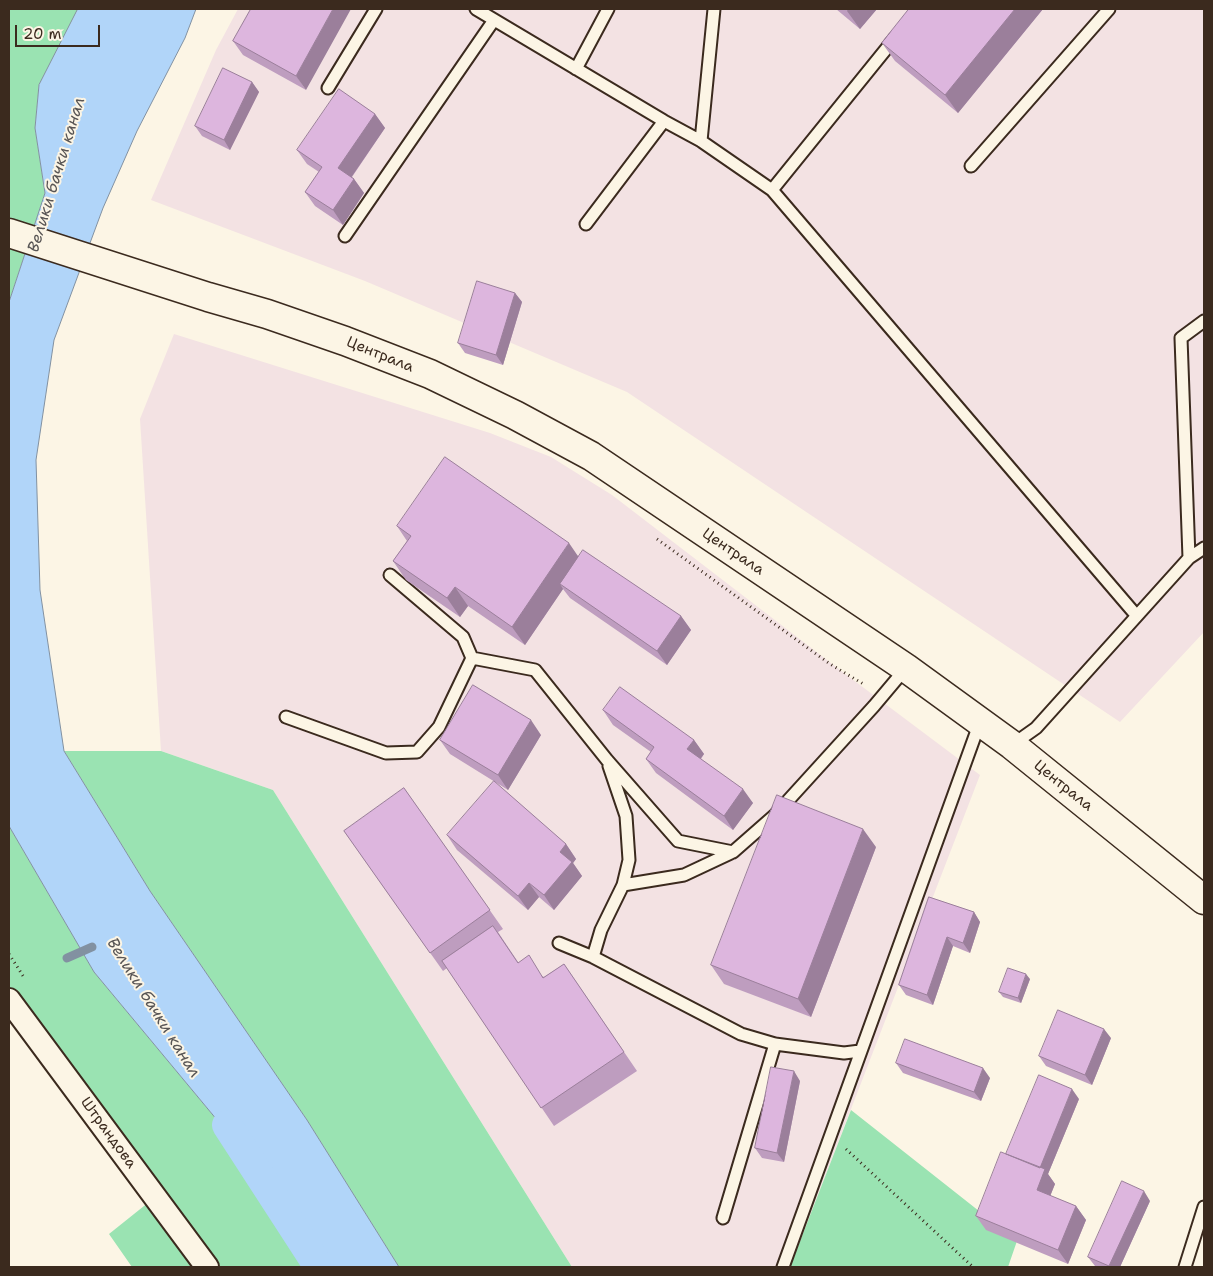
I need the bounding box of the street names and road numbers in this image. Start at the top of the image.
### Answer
street label: Централа [344,333,416,377]
street label: Централа [699,525,767,579]
street label: Централа [1030,757,1096,815]
street label: Штрандова [76,1094,140,1172]

